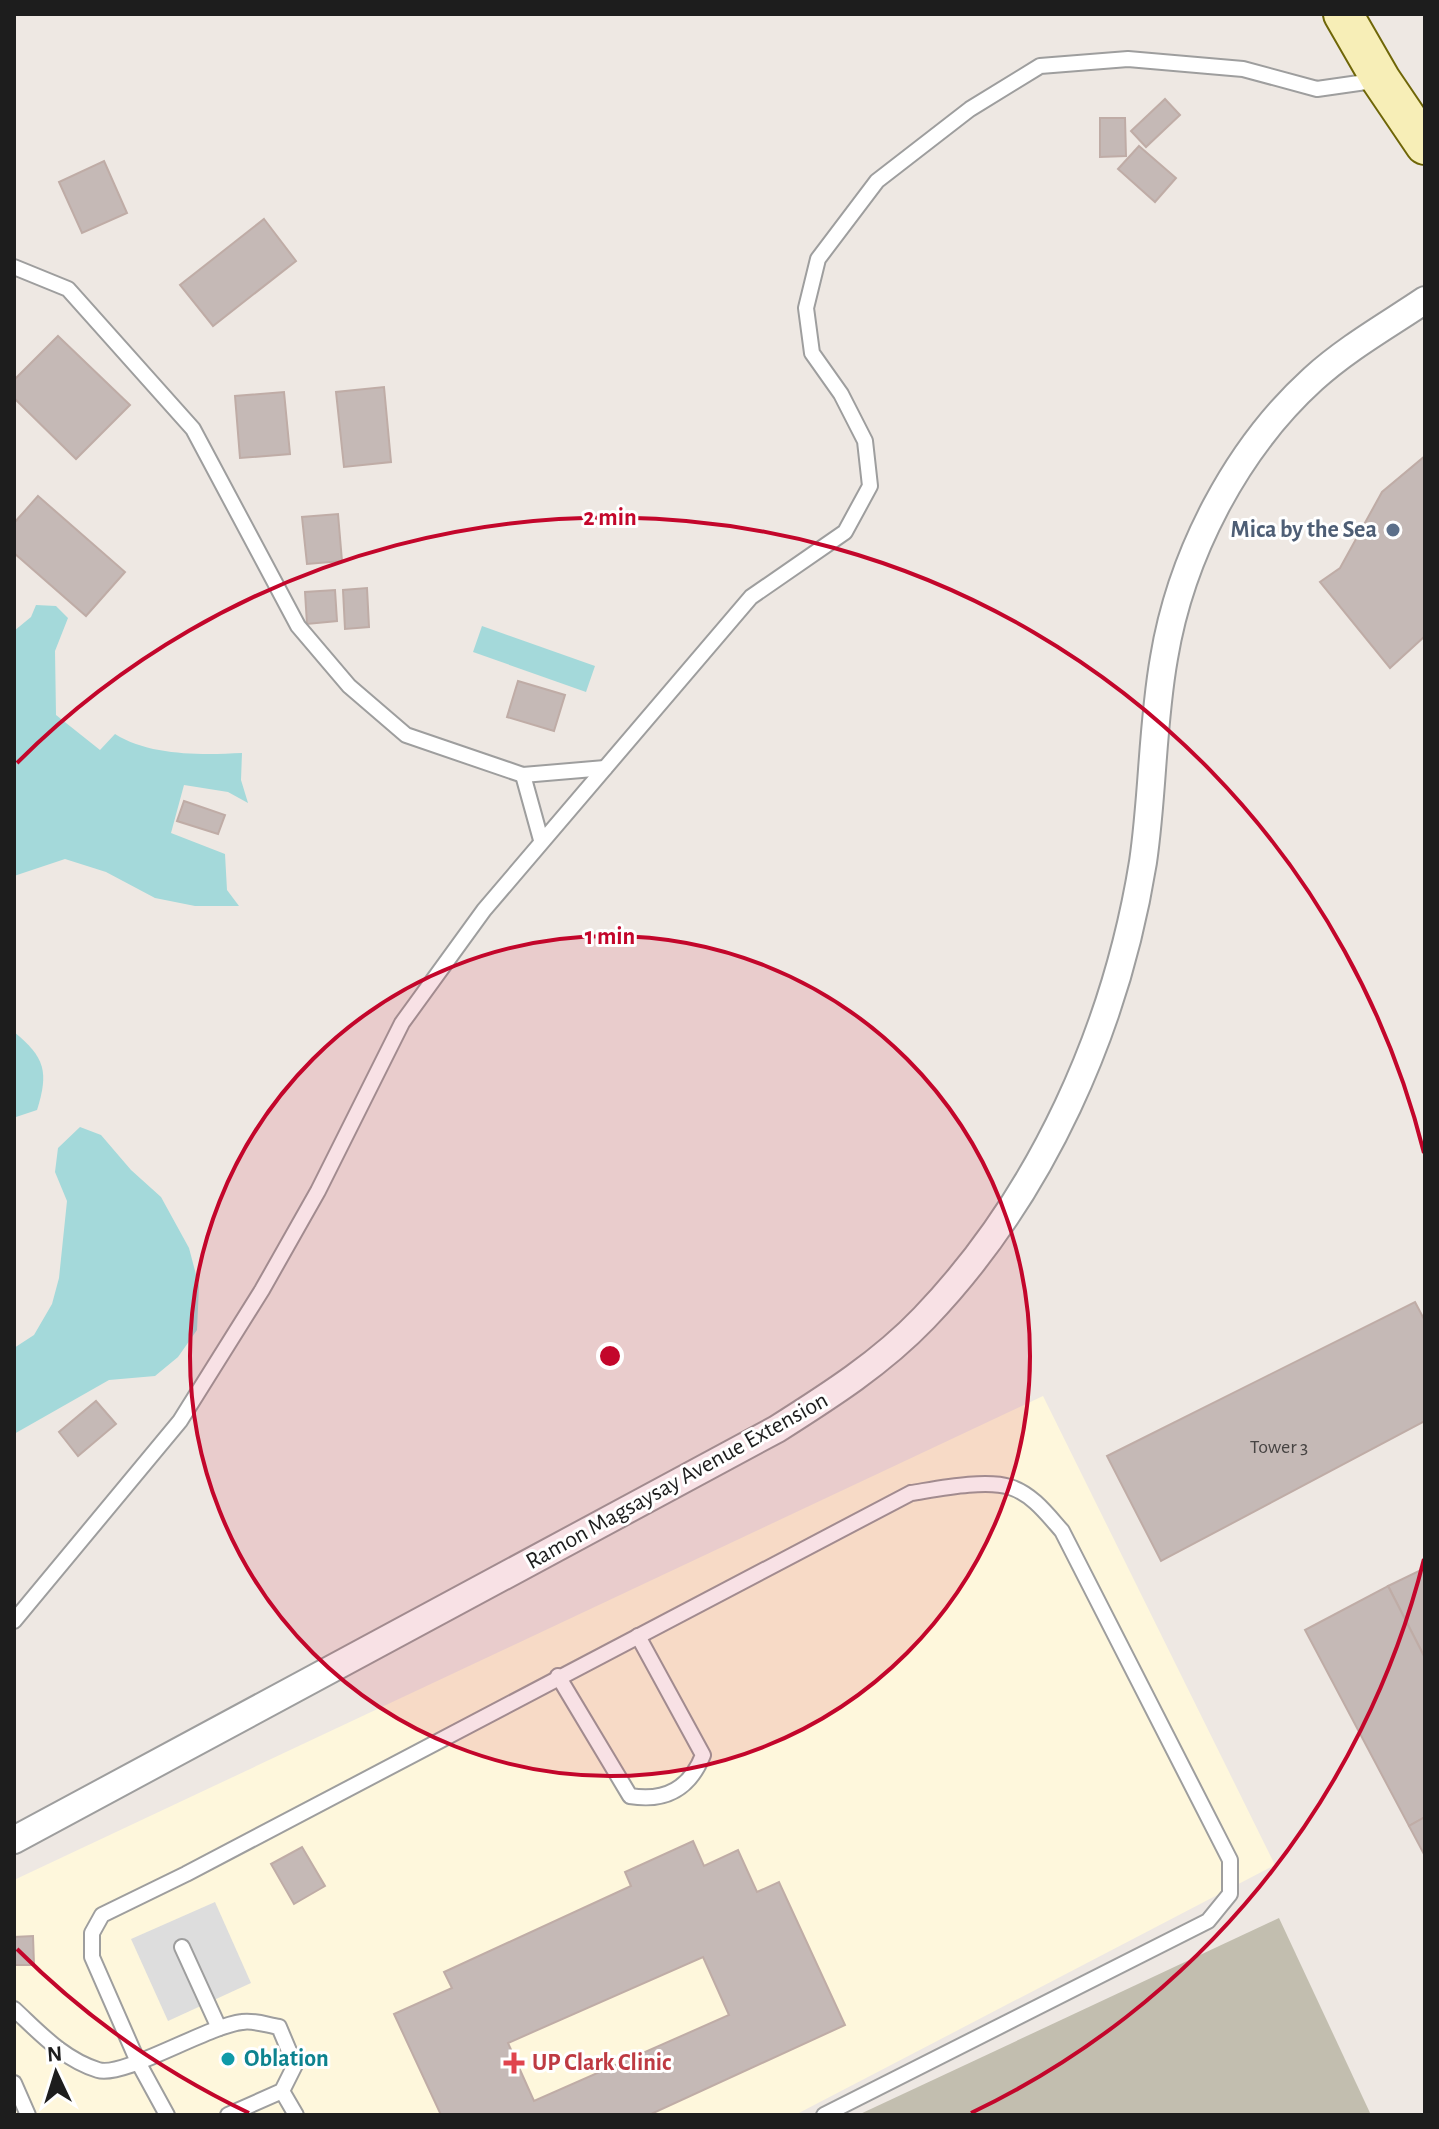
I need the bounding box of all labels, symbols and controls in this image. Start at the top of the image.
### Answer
text: 2 min [583,506,637,530]
place label: Mica by the Sea [1231,518,1377,542]
marker: Mica by the Sea [1384,521,1402,539]
text: 1 min [585,925,635,949]
centre of rings [596,1342,624,1370]
street label: Ramon Magsaysay Avenue Extension [522,1388,832,1574]
house number: Tower 3 [1250,1437,1308,1457]
north arrow [16,2033,96,2113]
text: N [46,2043,63,2066]
place label: Oblation [244,2047,329,2071]
marker: Oblation [219,2050,237,2068]
place label: UP Clark Clinic [532,2051,671,2075]
marker: UP Clark Clinic [503,2052,525,2074]

